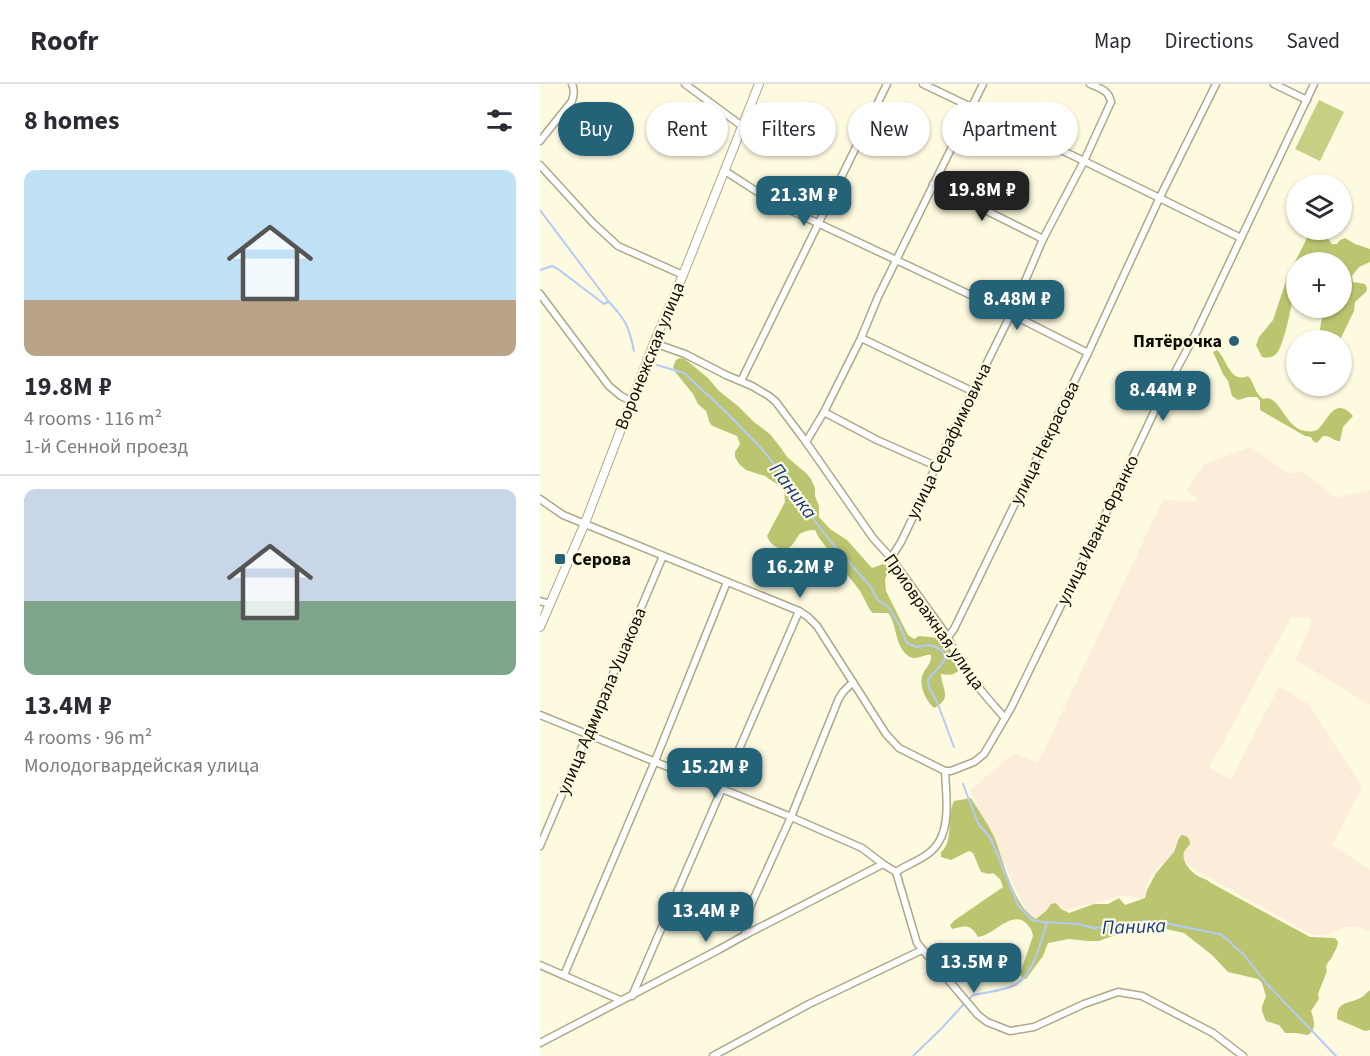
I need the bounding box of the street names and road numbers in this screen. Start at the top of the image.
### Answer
street label: Воронежская улица [609,278,691,434]
street label: улица Серафимовича [900,359,998,523]
street label: улица Некрасова [1004,377,1086,509]
street label: улица Ивана Франко [1051,451,1145,609]
street label: Приовражная улица [878,549,990,695]
street label: улица Адмирала Ушакова [551,604,653,798]

